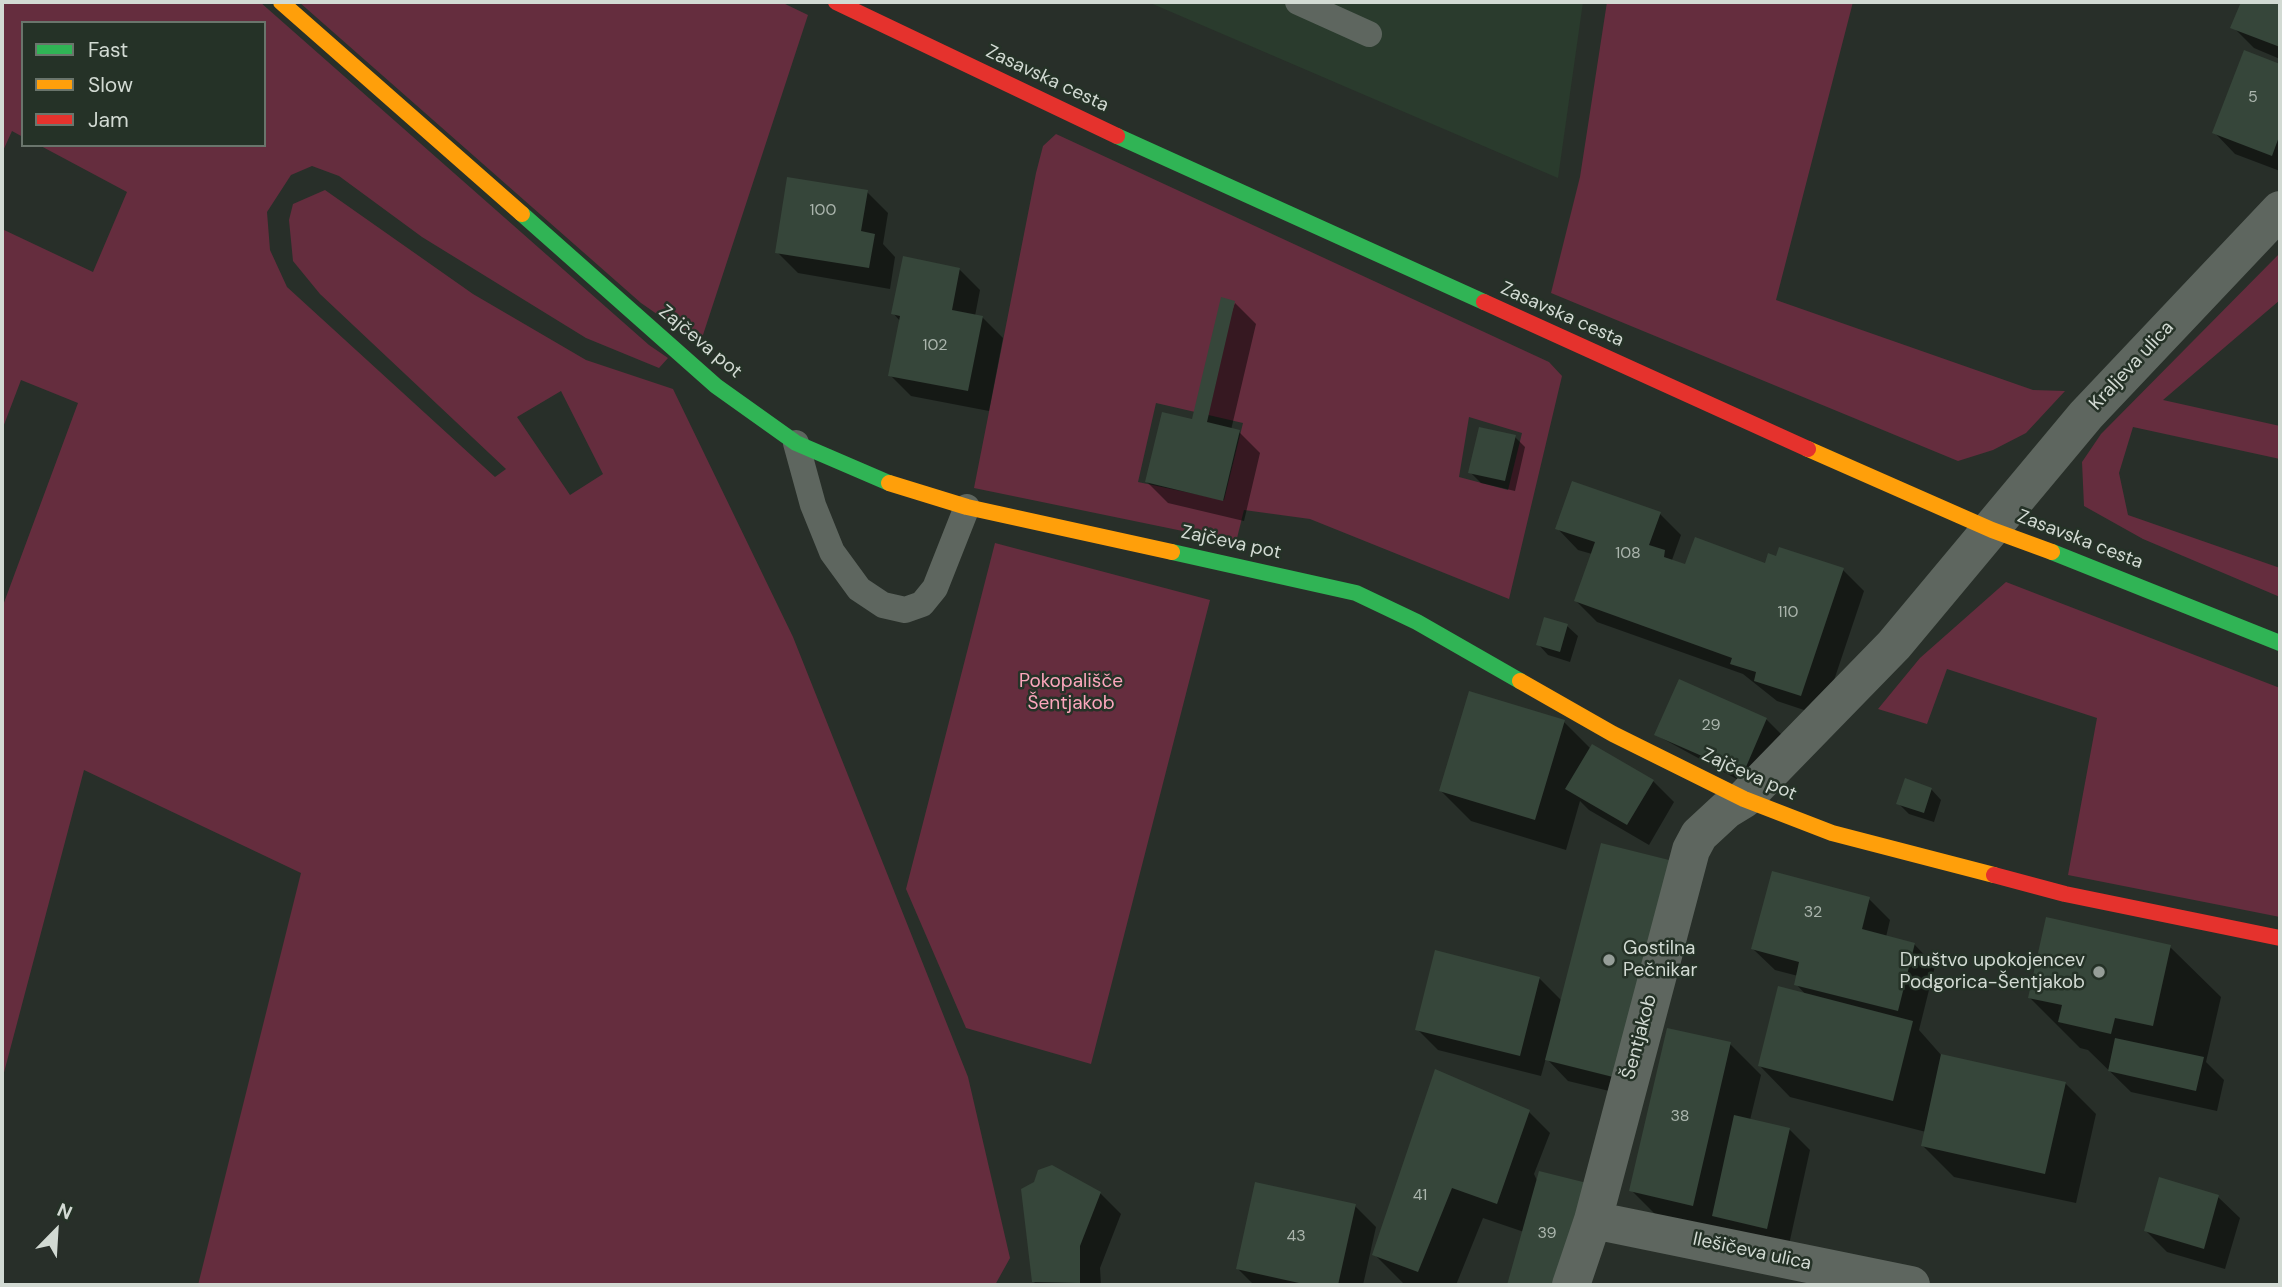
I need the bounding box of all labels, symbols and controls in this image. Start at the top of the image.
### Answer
legend [21,21,266,147]
text: Fast [88,36,128,64]
street label: Zasavska cesta [982,41,1112,117]
text: Slow [88,71,133,99]
house number: 5 [2248,88,2258,108]
text: Jam [88,106,129,134]
house number: 100 [810,201,836,221]
street label: Zasavska cesta [1497,278,1627,352]
street label: Zajčeva pot [654,301,746,383]
street label: Kraljeva ulica [2085,317,2179,415]
house number: 102 [923,336,947,356]
street label: Zasavska cesta [2014,506,2146,574]
street label: Zajčeva pot [1179,521,1283,565]
house number: 108 [1615,544,1641,564]
house number: 110 [1778,603,1798,623]
park label: Pokopališče Šentjakob [1019,671,1123,715]
house number: 29 [1701,716,1721,736]
street label: Zajčeva pot [1698,744,1800,806]
house number: 32 [1804,903,1822,923]
place label: Gostilna Pečnikar [1623,938,1697,982]
place label: Društvo upokojencev Podgorica-Šentjakob [1900,950,2085,994]
marker: Gostilna Pečnikar [1601,952,1617,968]
marker: Društvo upokojencev Podgorica-Šentjakob [2091,964,2107,980]
street label: Šentjakob [1618,992,1662,1082]
house number: 38 [1670,1107,1690,1127]
house number: 41 [1413,1186,1427,1206]
north arrow [21,1196,91,1266]
text: N [53,1197,76,1226]
house number: 39 [1537,1224,1557,1244]
house number: 43 [1286,1227,1306,1247]
street label: Ilešičeva ulica [1691,1228,1813,1276]

